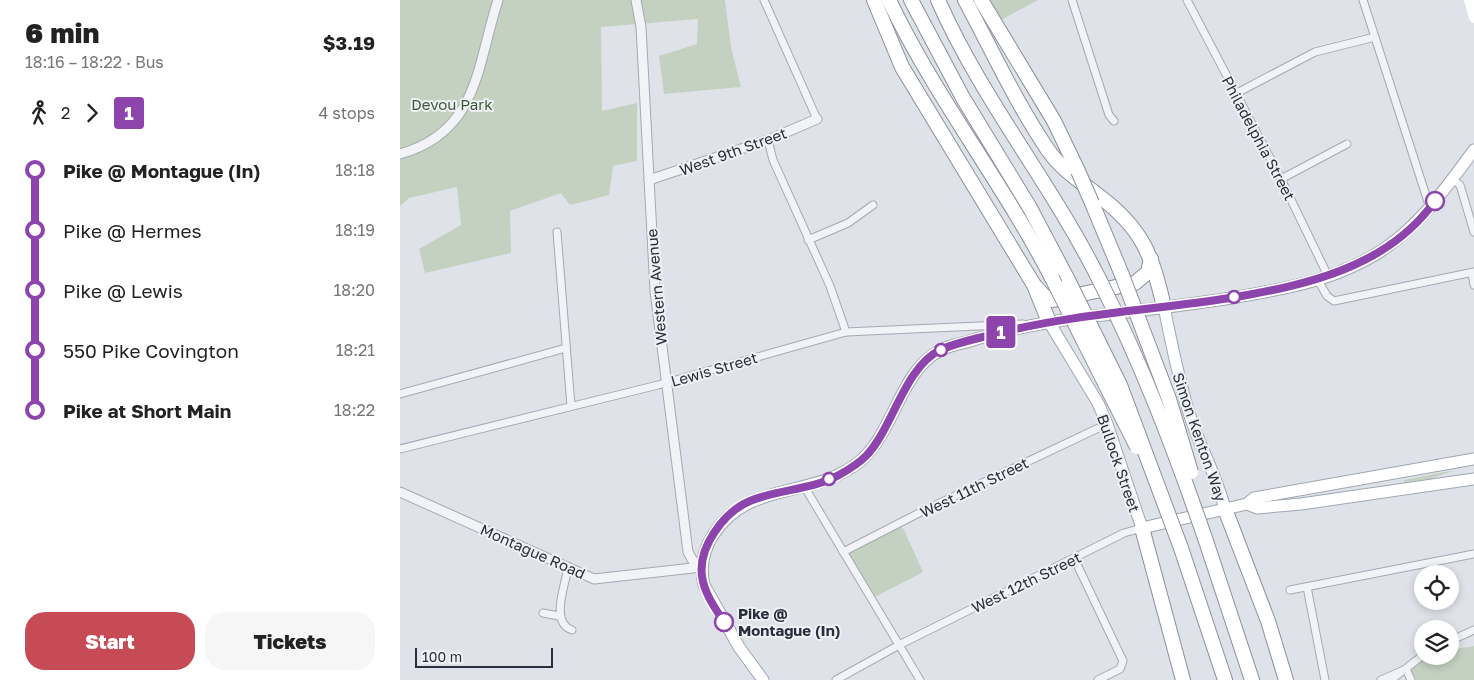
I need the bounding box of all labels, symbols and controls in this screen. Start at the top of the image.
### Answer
text: 6 min [25,16,100,49]
text: $3.19 [323,31,375,54]
text: 18:16 – 18:22 · Bus [25,52,164,72]
street label: Philadelphia Street [1219,73,1299,203]
park label: Devou Park [411,95,493,113]
icon: walk [25,99,53,127]
icon: forward [78,99,106,127]
text: 1 [124,102,134,124]
text: 2 [61,103,70,123]
text: 4 stops [318,103,375,123]
street label: West 9th Street [677,123,789,179]
text: Pike @ Montague (In) [63,159,261,182]
text: 18:18 [335,160,375,180]
unlabelled marker [1425,191,1445,211]
text: Pike @ Hermes [63,219,202,242]
text: 18:19 [335,220,375,240]
street label: Western Avenue [642,228,670,346]
text: Pike @ Lewis [63,279,183,302]
text: 18:20 [333,280,375,300]
unlabelled marker [1227,290,1241,304]
line badge: 1 [985,316,1017,348]
text: 1 [996,321,1006,343]
text: 550 Pike Covington [63,339,239,362]
text: 18:21 [336,340,375,360]
unlabelled marker [934,343,948,357]
street label: Lewis Street [669,348,759,390]
street label: Simon Kenton Way [1170,370,1231,504]
text: Pike at Short Main [63,399,231,422]
text: 18:22 [334,400,375,420]
street label: Bullock Street [1094,412,1144,514]
street label: West 11th Street [917,453,1031,521]
unlabelled marker [822,472,836,486]
street label: Montague Road [478,520,588,582]
street label: West 12th Street [968,548,1084,616]
map controls [1414,565,1459,665]
button: locate [1414,565,1459,610]
place label: Pike @ Montague (In) [738,604,840,639]
button: Start [25,612,195,670]
button: Tickets [205,612,375,670]
marker: Pike @ Montague (In) [714,612,734,632]
button: layers [1414,620,1459,665]
scale bar [415,645,552,668]
text: 100 m [422,648,462,665]

